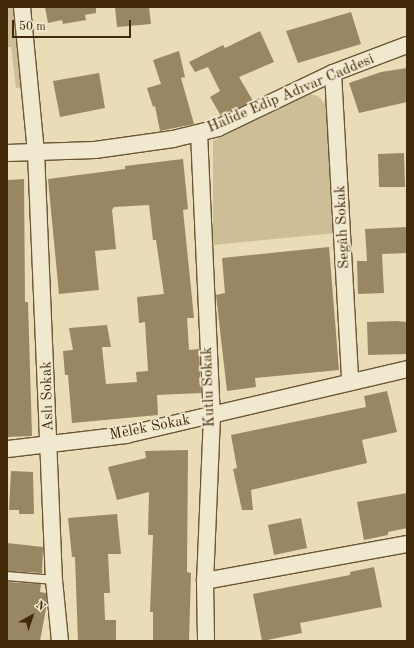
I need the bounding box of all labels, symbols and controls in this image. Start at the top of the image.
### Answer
scale bar [14,12,133,38]
text: 50 m [19,21,46,33]
street label: Halide Edip Adıvar Caddesi [205,51,377,137]
street label: Segâh Sokak [332,185,354,269]
street label: Kutlu Sokak [199,346,219,428]
street label: Aslı Sokak [38,361,58,431]
street label: Melek Sokak [108,411,192,445]
north arrow [12,596,52,636]
text: N [33,600,47,613]

